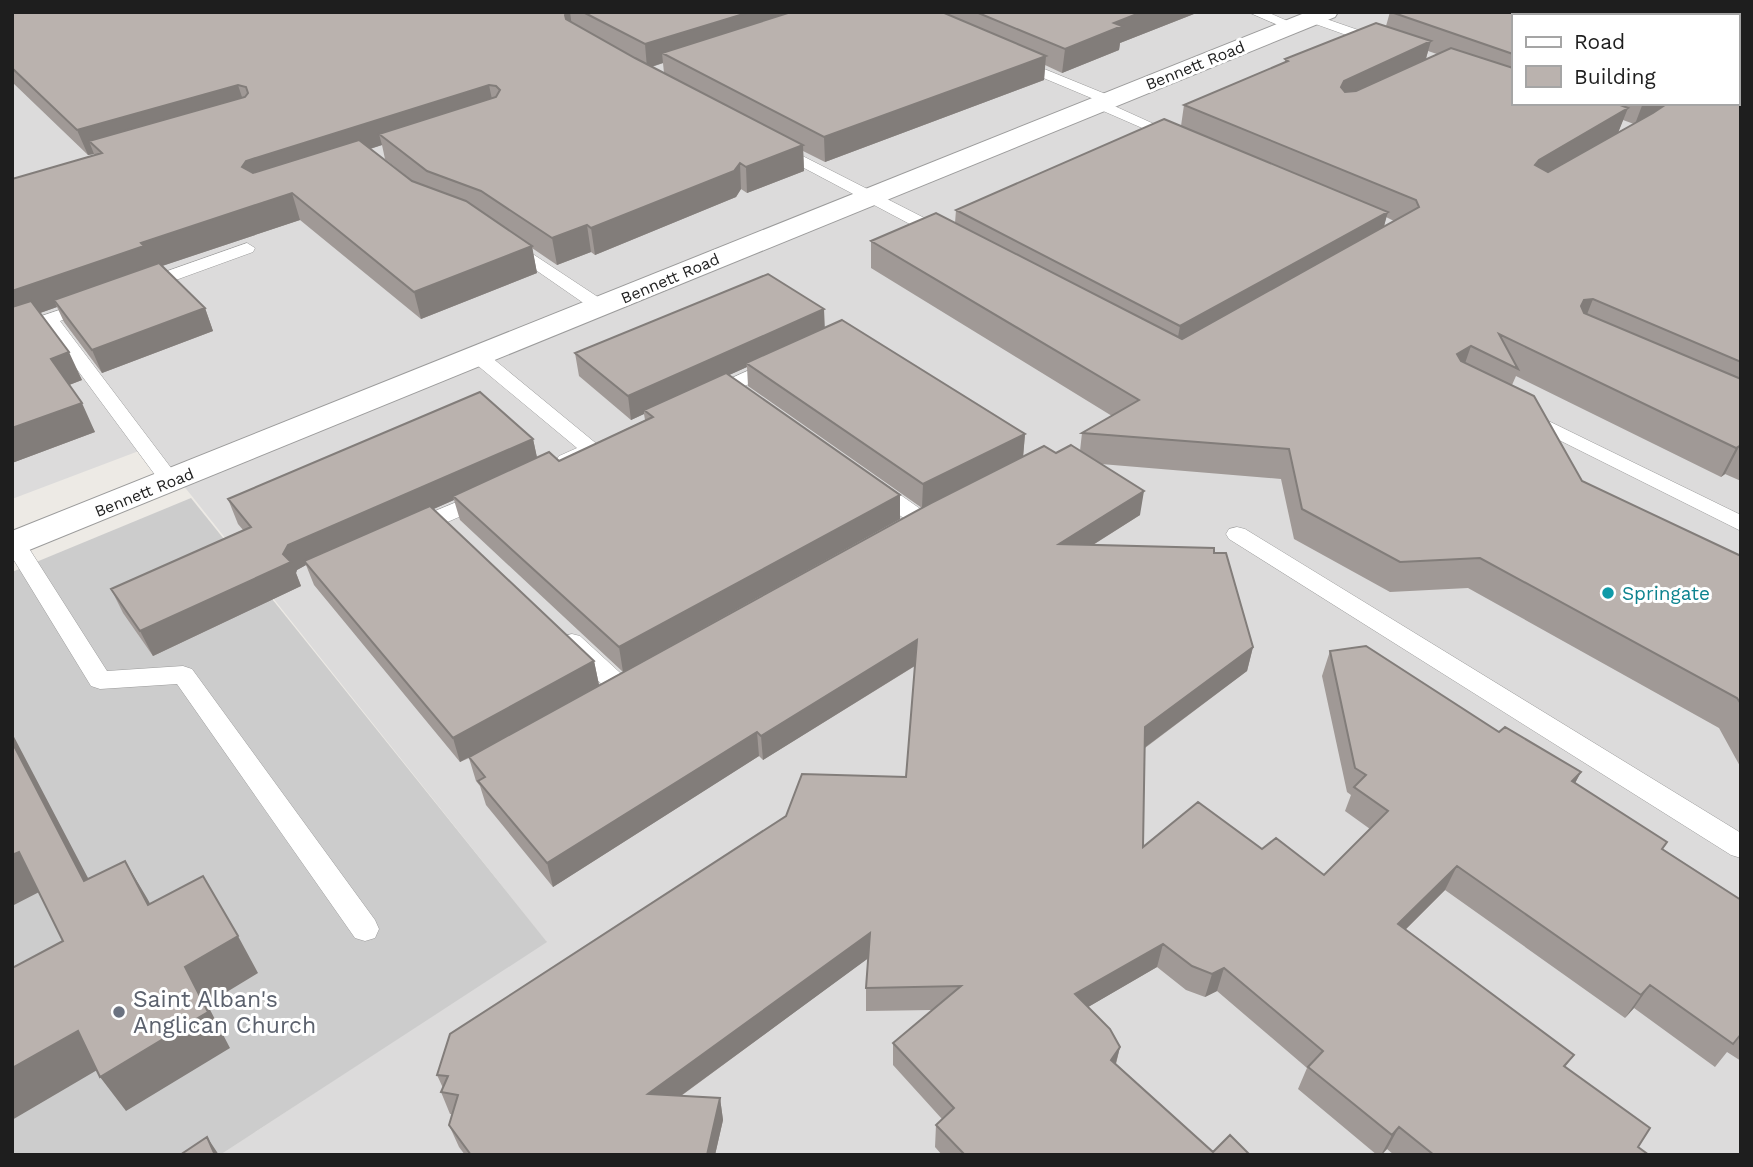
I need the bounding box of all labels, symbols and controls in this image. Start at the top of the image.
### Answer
legend [1512,14,1739,105]
text: Road [1574,29,1625,54]
street label: Bennett Road [1143,37,1248,94]
text: Building [1574,64,1656,89]
street label: Bennett Road [618,249,722,308]
street label: Bennett Road [92,464,197,521]
place label: Springate [1622,582,1710,605]
marker: Springate [1600,585,1616,601]
place label: Saint Alban's Anglican Church [133,986,316,1039]
marker: Saint Alban's Anglican Church [111,1004,127,1020]

